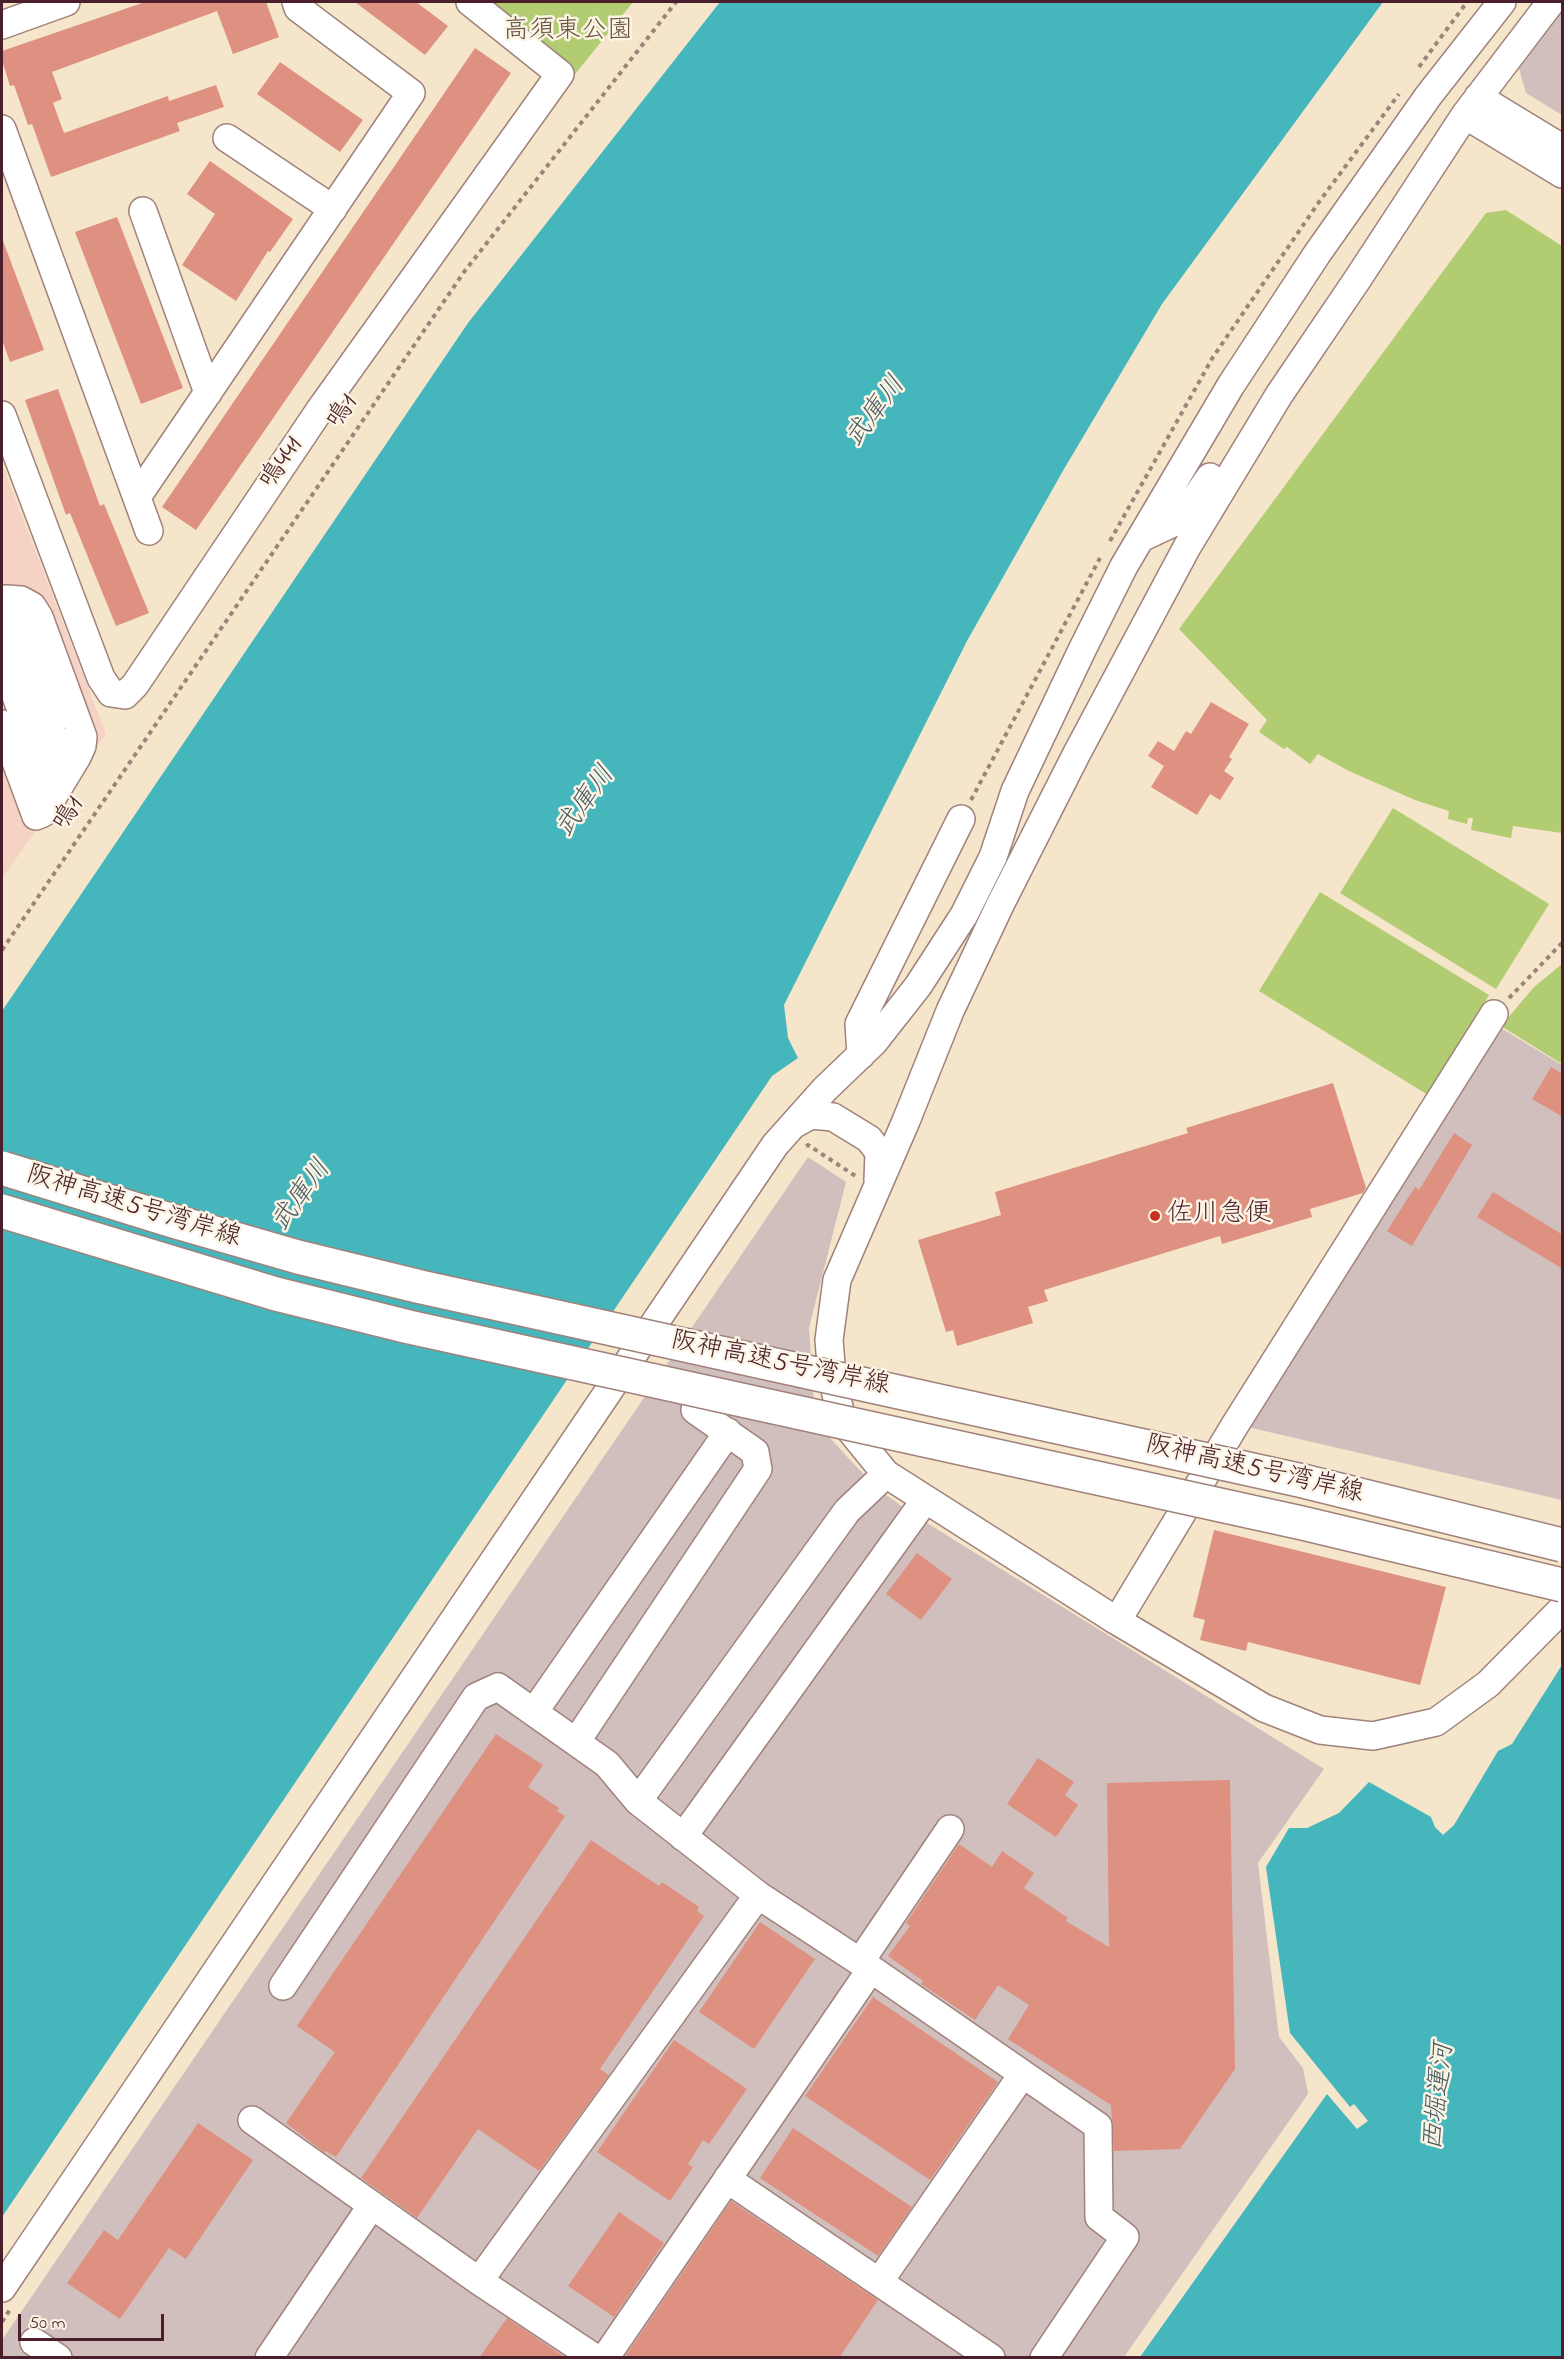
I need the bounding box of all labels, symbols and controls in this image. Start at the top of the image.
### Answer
park label: 高須東公園 [503,17,633,49]
water label: 武庫川 [840,371,914,455]
street label: 鳴1 [321,390,367,436]
street label: 鳴441 [254,432,312,496]
water label: 武庫川 [550,761,624,845]
street label: 鳴1 [47,792,93,838]
water label: 武庫川 [266,1155,340,1239]
street label: 阪神高速5号湾岸線 [22,1161,244,1255]
place label: 佐川急便 [1167,1200,1271,1232]
marker: 佐川急便 [1148,1209,1162,1223]
street label: 阪神高速5号湾岸線 [668,1327,892,1403]
street label: 阪神高速5号湾岸線 [1142,1431,1366,1511]
water label: 西堀運河 [1419,2042,1463,2152]
scale bar [21,2302,166,2340]
text: 50 m [29,2311,66,2337]

